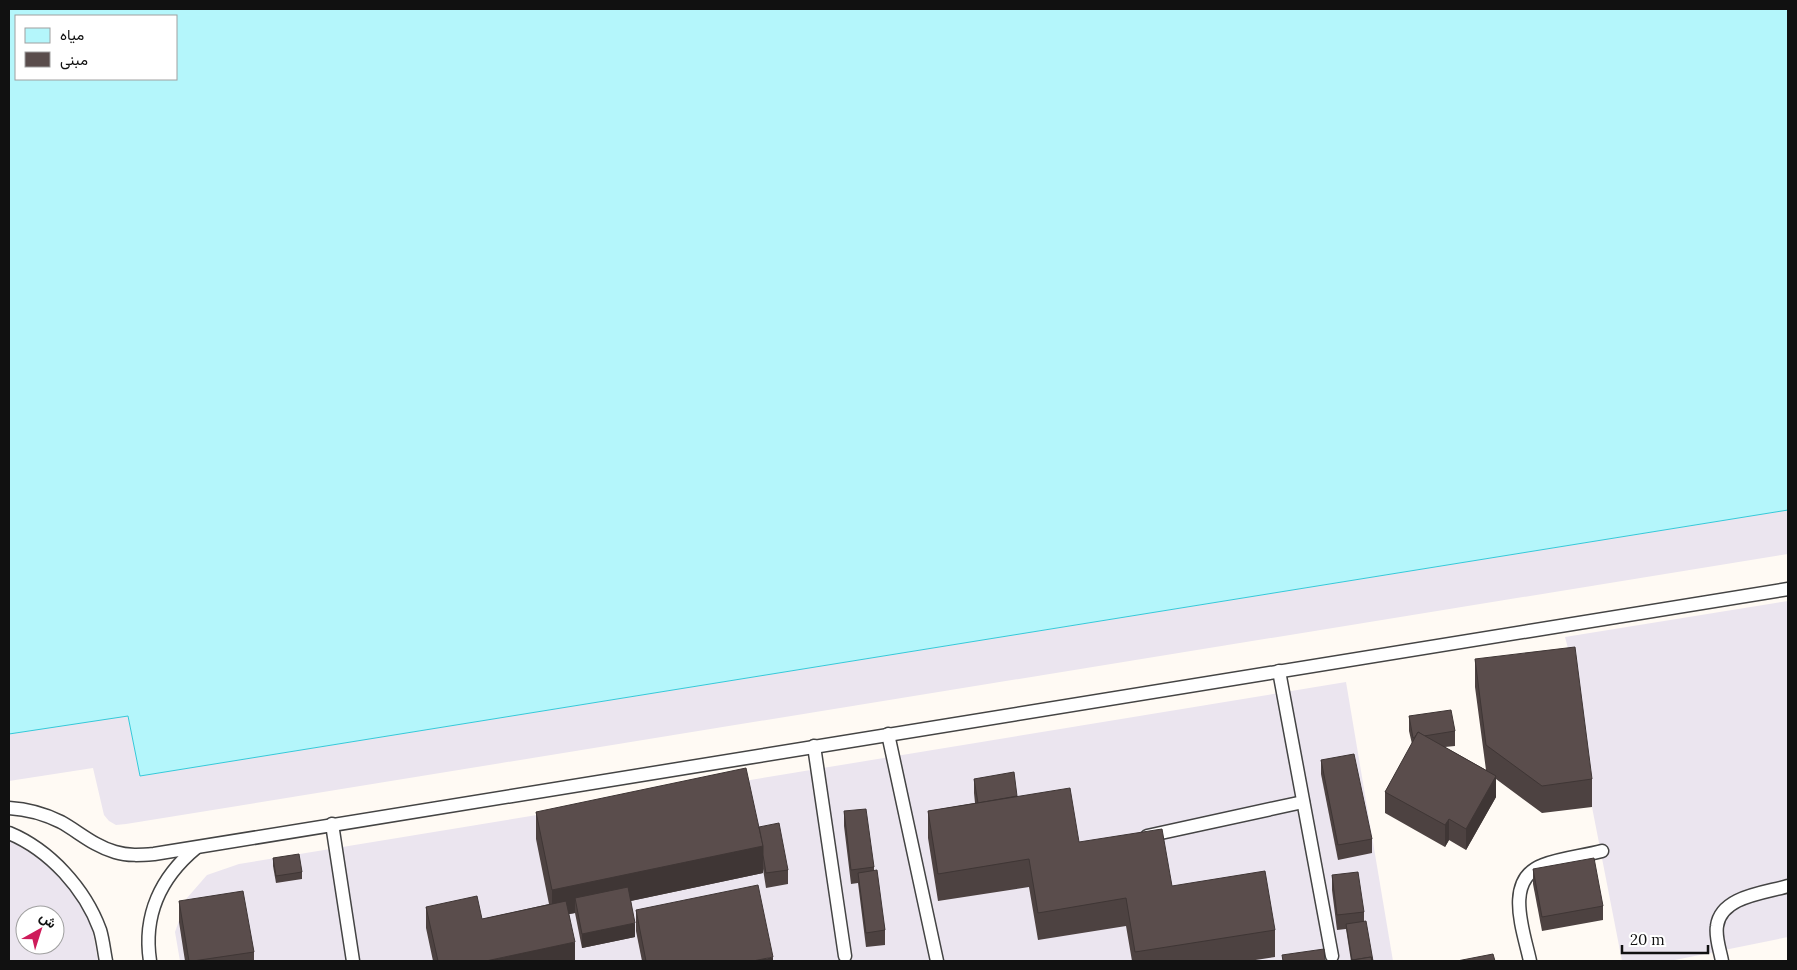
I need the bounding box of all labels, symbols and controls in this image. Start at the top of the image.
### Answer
legend [15,15,178,80]
text: مياه [60,25,84,44]
text: مبنى [60,50,88,70]
north arrow [15,905,65,955]
text: ش [36,908,61,932]
scale bar [1622,922,1708,954]
text: 20 m [1630,930,1665,949]

